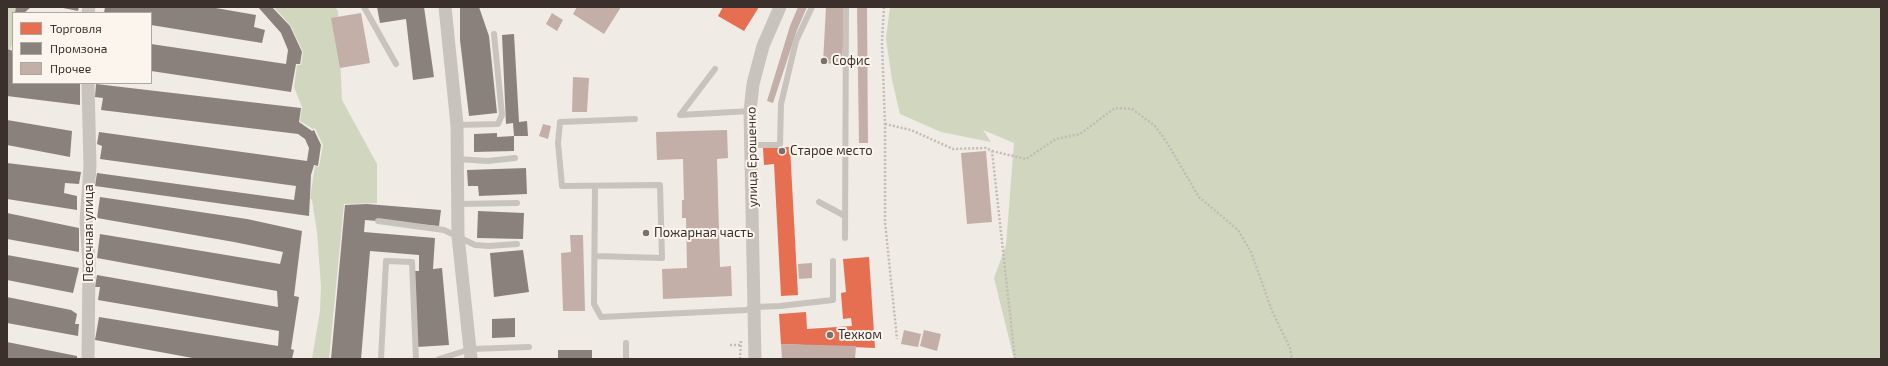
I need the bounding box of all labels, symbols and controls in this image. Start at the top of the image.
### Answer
legend [12,12,152,84]
text: Торговля [50,21,102,35]
text: Промзона [50,41,107,55]
place label: Софис [832,53,870,69]
marker: Софис [819,56,829,66]
text: Прочее [50,61,91,75]
street label: улица Ерошенко [743,106,761,208]
place label: Старое место [790,143,873,159]
marker: Старое место [777,146,787,156]
street label: Песочная улица [81,184,97,282]
place label: Пожарная часть [654,225,753,241]
marker: Пожарная часть [641,228,651,238]
place label: Техком [838,327,882,343]
marker: Техком [825,330,835,340]

